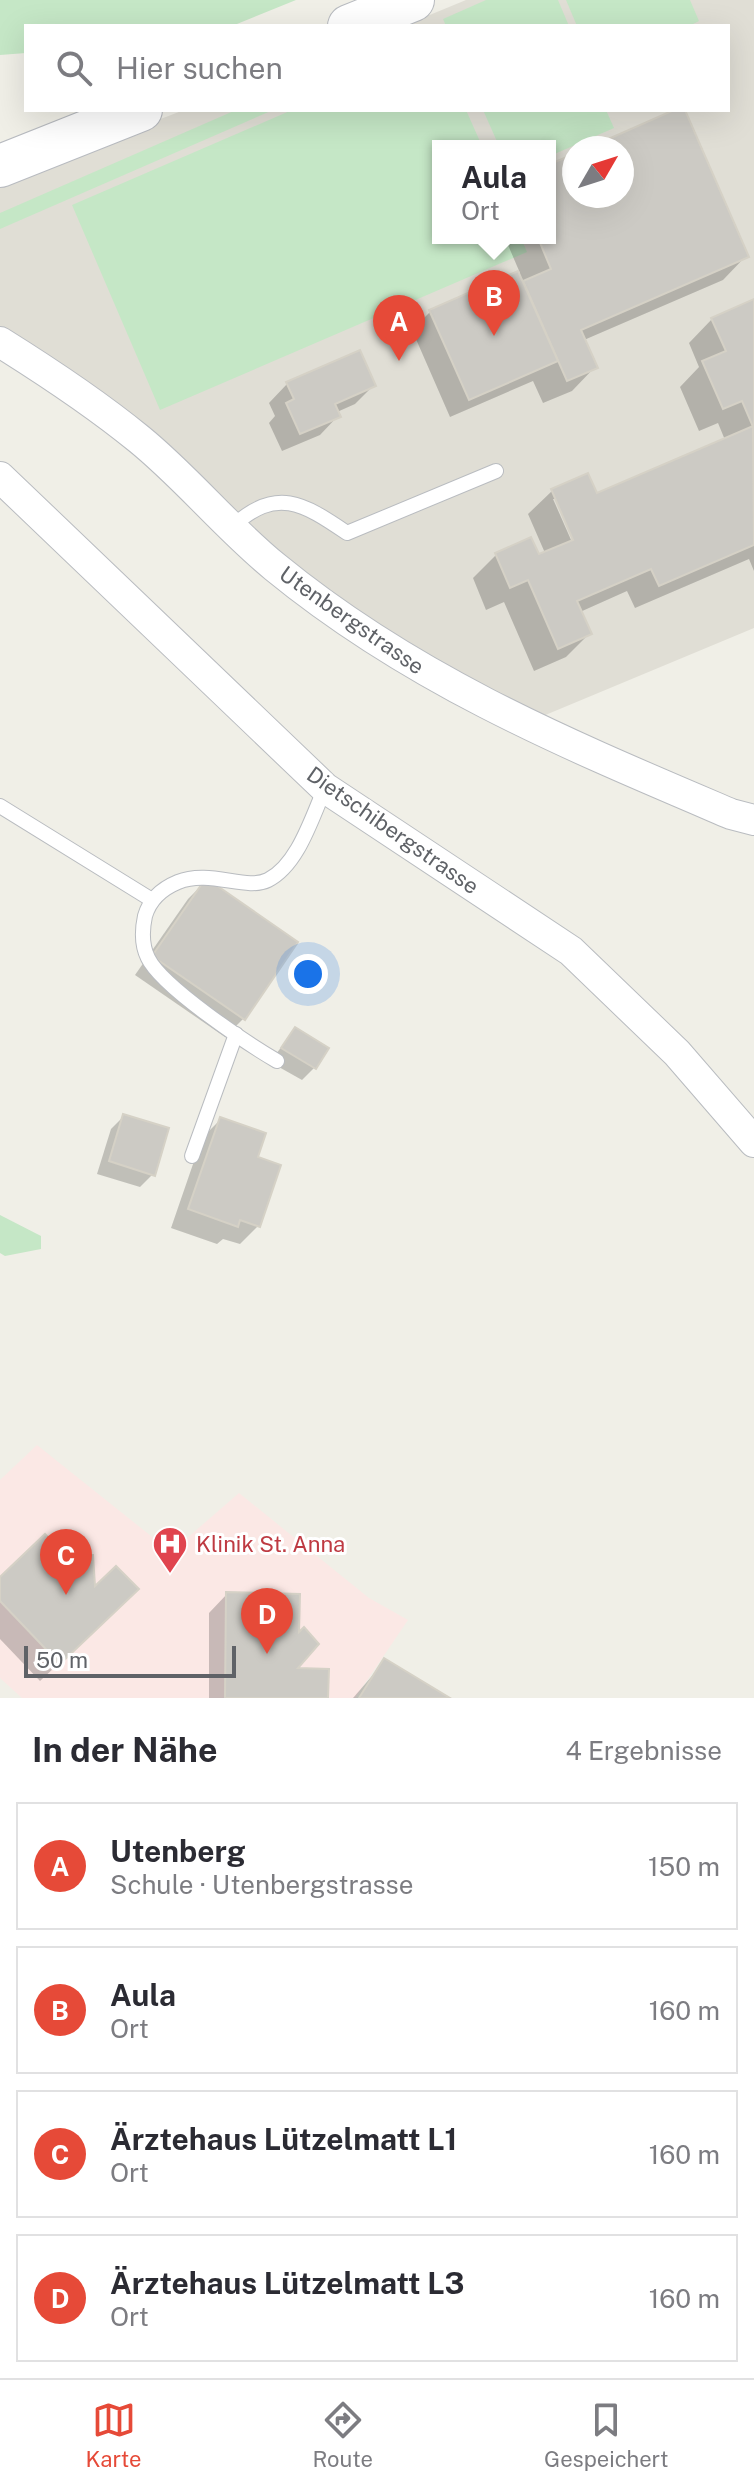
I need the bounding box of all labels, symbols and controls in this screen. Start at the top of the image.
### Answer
search box [24,24,730,112]
icon: search [52,46,96,90]
text: Hier suchen [116,50,283,86]
north arrow [562,136,634,208]
popup [432,140,556,244]
text: Aula [461,159,527,195]
text: Ort [461,195,500,226]
pin: B [468,270,520,336]
pin: A [373,295,425,361]
street label: Utenbergstrasse [275,560,429,680]
street label: Dietschibergstrasse [302,761,484,899]
your location [288,954,328,994]
hospital icon: Klinik St. Anna [151,1525,189,1575]
pin: C [40,1529,92,1595]
place label: Klinik St. Anna [196,1531,345,1557]
pin: D [241,1588,293,1654]
scale bar [24,1642,236,1678]
text: 50 m [36,1647,88,1673]
text: In der Nähe [32,1730,218,1770]
text: 4 Ergebnisse [565,1735,722,1766]
text: Utenberg [110,1833,246,1869]
text: A [51,1851,69,1882]
text: 150 m [648,1851,720,1882]
text: Schule · Utenbergstrasse [110,1869,414,1900]
text: Aula [110,1977,176,2013]
text: B [51,1995,69,2026]
text: 160 m [649,1995,720,2026]
text: Ort [110,2013,149,2044]
text: Ärztehaus Lützelmatt L1 [110,2121,457,2157]
text: C [51,2139,69,2170]
text: 160 m [649,2139,720,2170]
text: Ort [110,2157,149,2188]
text: Ärztehaus Lützelmatt L3 [110,2265,464,2301]
text: D [51,2283,69,2314]
text: 160 m [649,2283,720,2314]
text: Ort [110,2301,149,2332]
tab: Karte [86,2398,142,2472]
tab: Route [313,2398,373,2472]
tab: Gespeichert [544,2398,668,2472]

